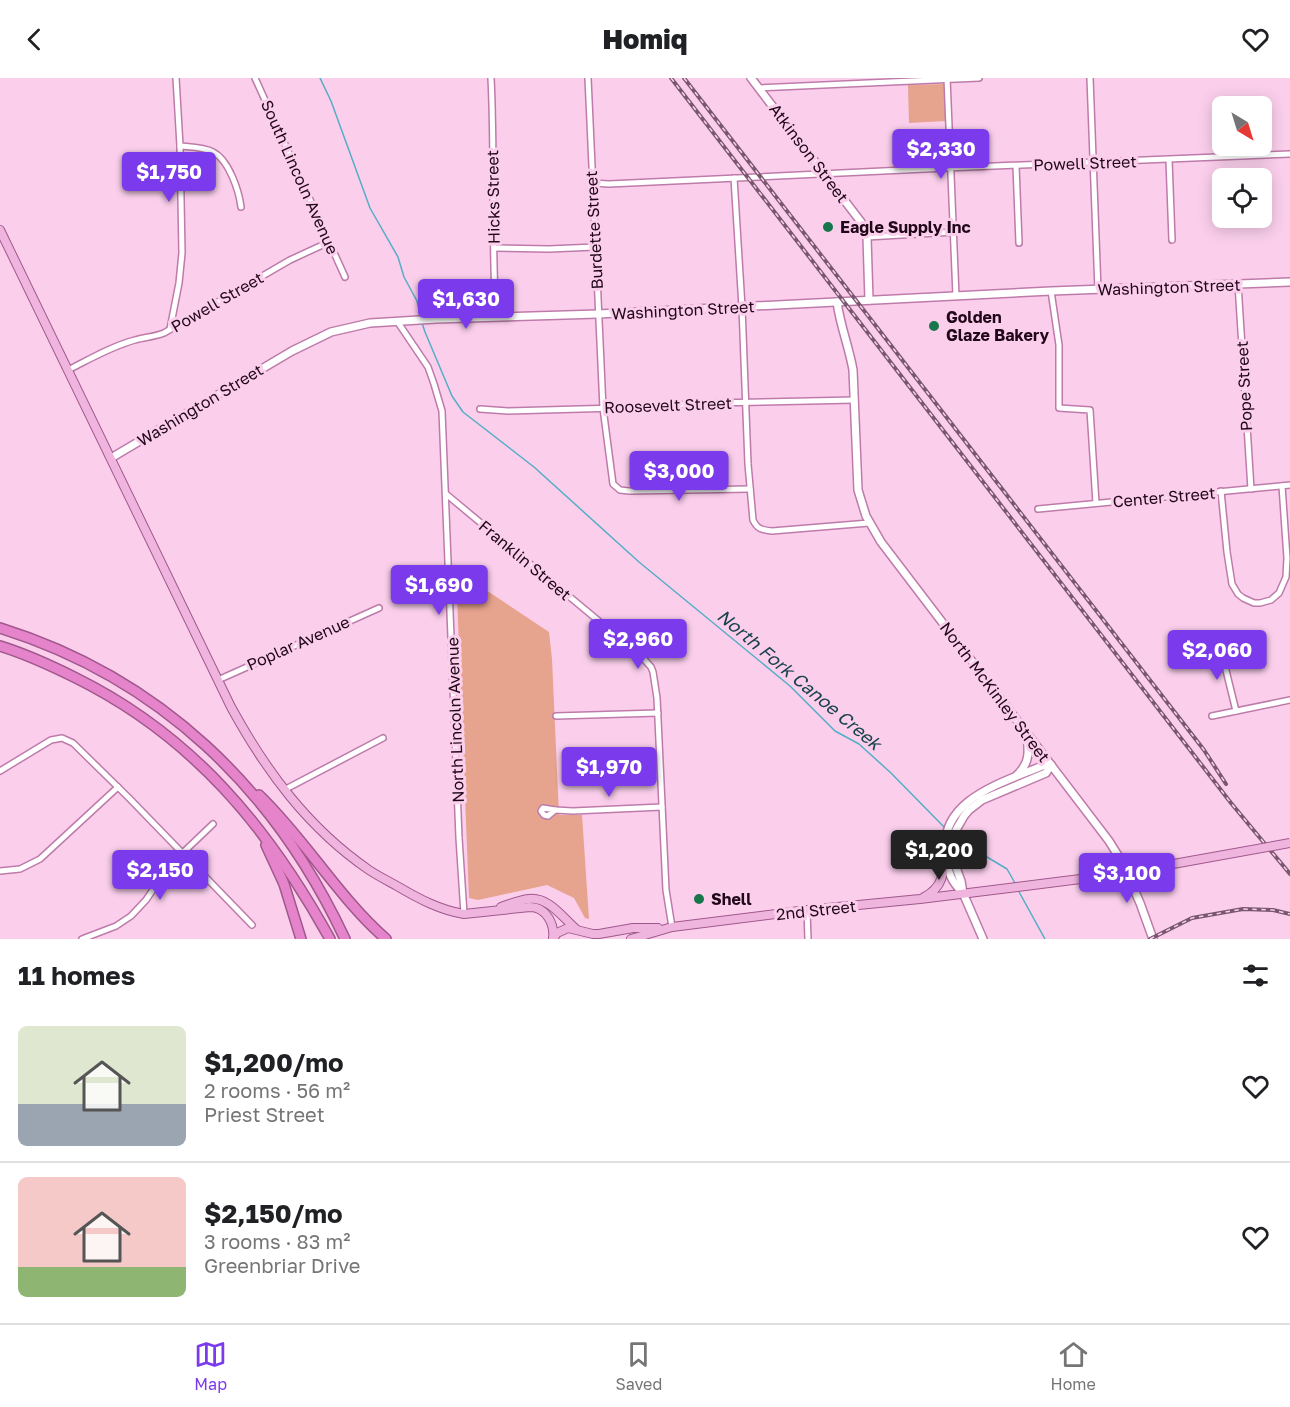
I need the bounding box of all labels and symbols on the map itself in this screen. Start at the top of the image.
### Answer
north arrow [1212,96,1272,156]
street label: South Lincoln Avenue [257,97,343,257]
street label: Atkinson Street [765,99,853,207]
pin: $2,330 [892,129,990,180]
street label: Hicks Street [482,150,504,244]
street label: Powell Street [1033,151,1137,175]
pin: $1,750 [120,152,218,203]
street label: Burdette Street [581,170,607,290]
place label: Eagle Supply Inc [840,217,971,237]
marker: Eagle Supply Inc [821,220,835,234]
street label: Powell Street [167,267,267,337]
street label: Washington Street [1097,275,1241,299]
pin: $1,630 [417,279,515,330]
street label: Washington Street [611,296,755,324]
place label: Golden Glaze Bakery [946,307,1050,345]
marker: Golden Glaze Bakery [927,319,941,333]
street label: Pope Street [1232,340,1256,432]
street label: Washington Street [133,360,267,450]
street label: Roosevelt Street [604,393,732,417]
pin: $3,000 [630,451,728,502]
street label: Center Street [1112,483,1216,511]
street label: Franklin Street [475,516,575,604]
pin: $1,690 [390,565,488,616]
water label: North Fork Canoe Creek [713,604,887,755]
street label: Poplar Avenue [243,611,353,675]
street label: North McKinley Street [936,618,1054,766]
pin: $2,960 [589,619,687,670]
pin: $2,060 [1168,630,1266,681]
street label: North Lincoln Avenue [442,637,468,803]
pin: $1,970 [560,747,658,798]
pin: $1,200 [890,830,988,881]
pin: $2,150 [111,850,209,901]
pin: $3,100 [1078,853,1176,904]
place label: Shell [711,889,752,909]
marker: Shell [692,892,706,906]
street label: 2nd Street [775,896,857,924]

